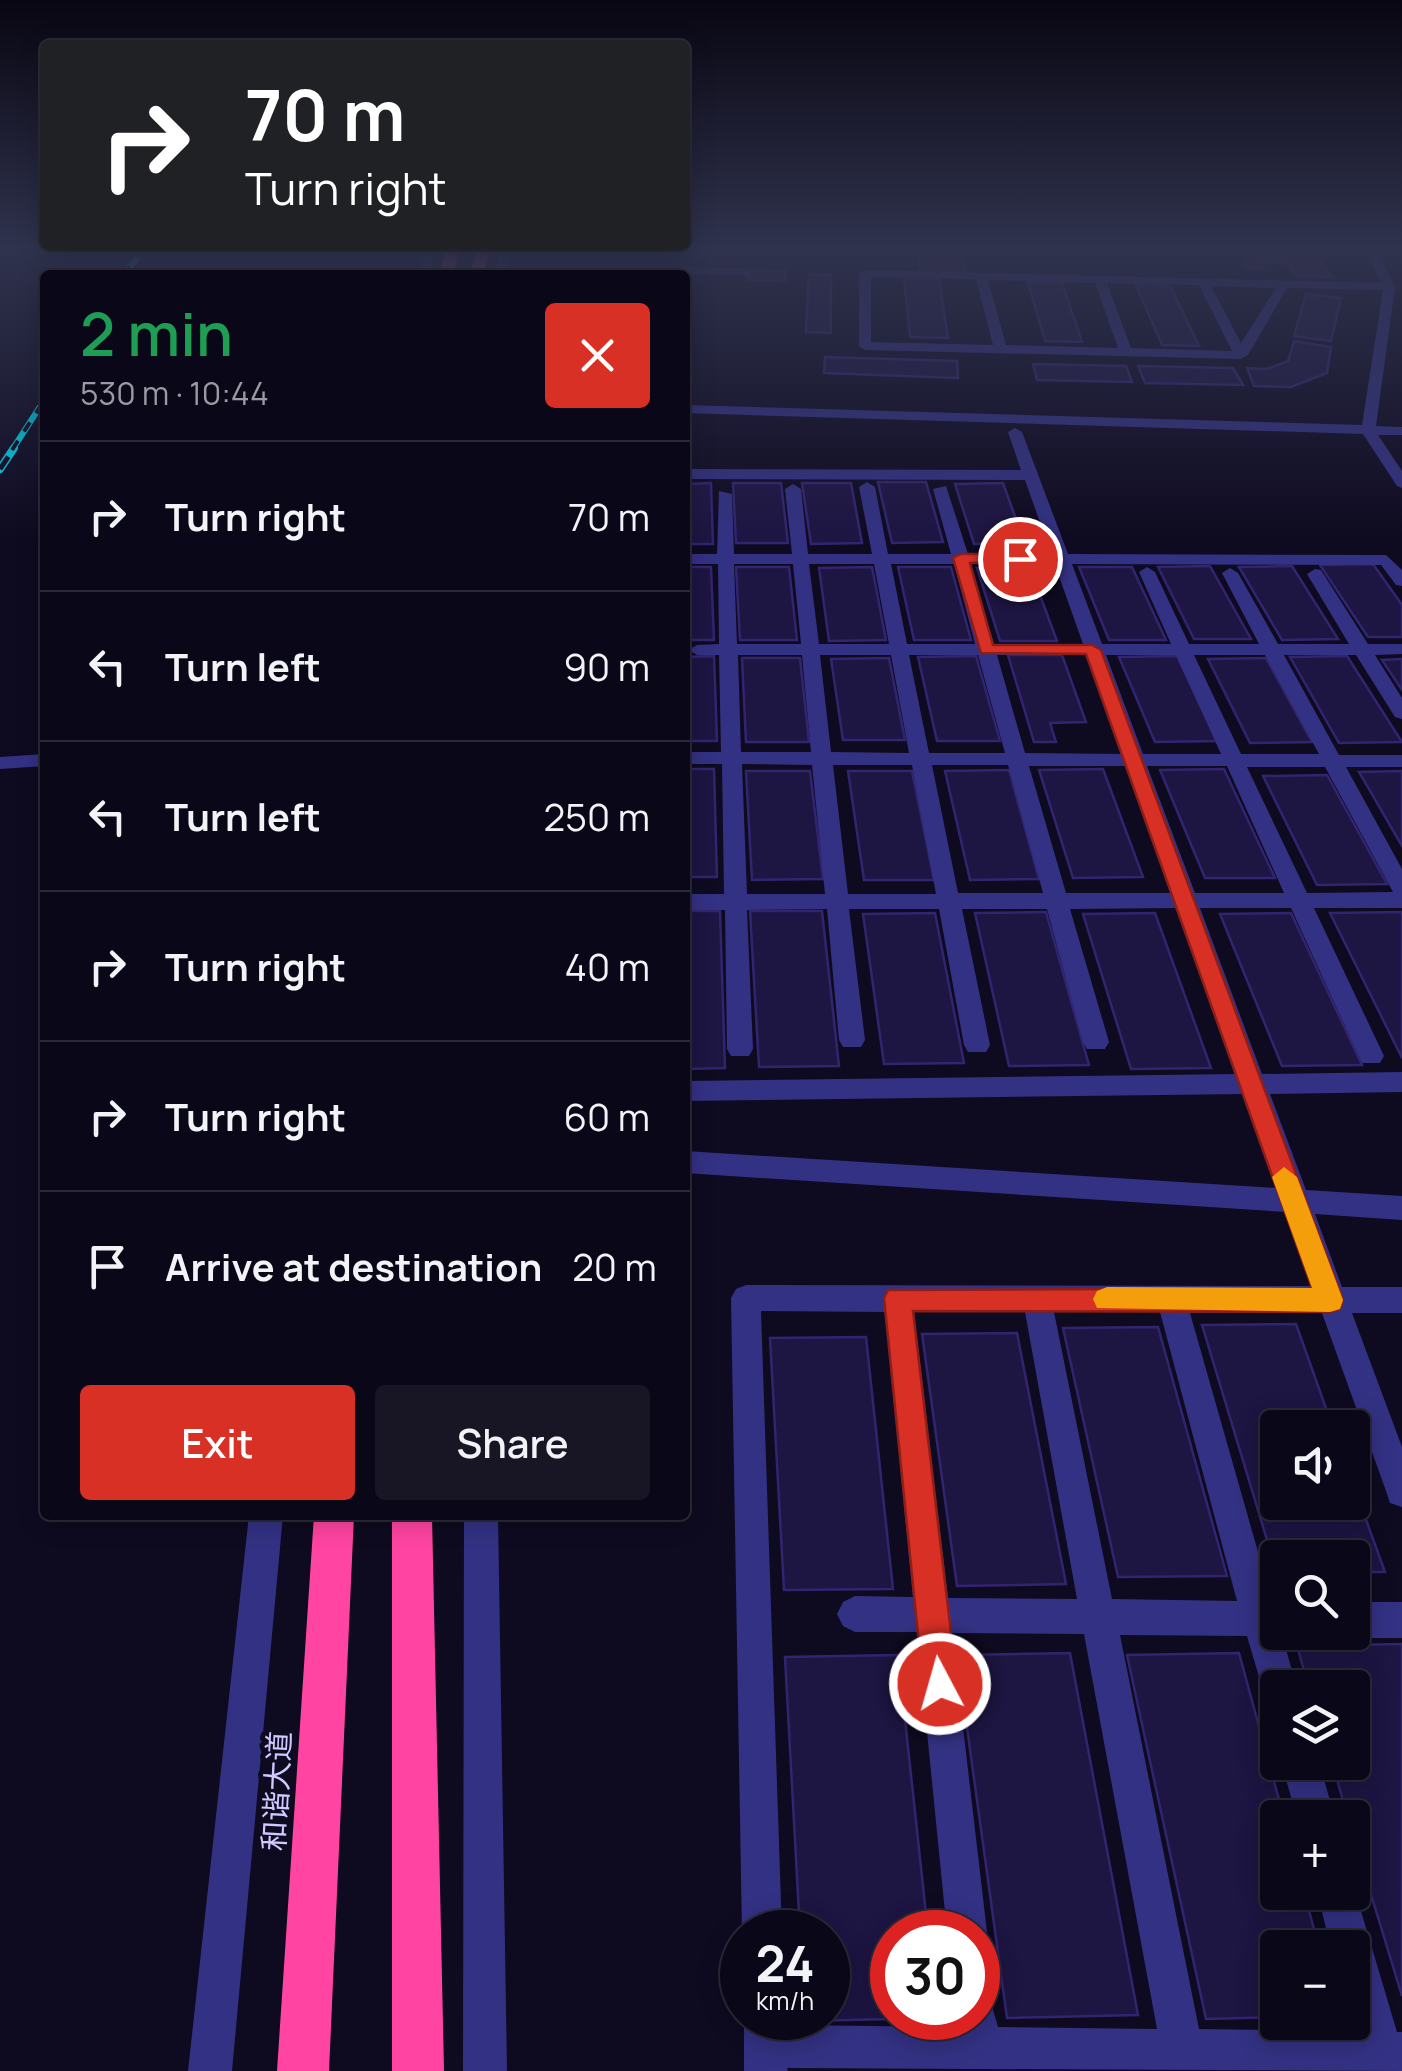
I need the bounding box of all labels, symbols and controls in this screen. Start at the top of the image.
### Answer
text: 70 m [245,66,405,162]
icon: right [80,80,210,210]
text: Turn right [245,157,446,219]
text: 2 min [80,292,233,374]
button: close [545,303,650,408]
text: 530 m · 10:44 [80,371,269,415]
icon: right [80,489,135,544]
text: Turn right [165,490,346,542]
text: 70 m [568,490,650,542]
pin [978,517,1063,602]
icon: arrive [993,532,1048,587]
icon: left [80,639,135,694]
text: Turn left [165,640,321,692]
text: 90 m [563,640,650,692]
icon: left [80,789,135,844]
text: Turn left [165,790,321,842]
text: 250 m [543,790,650,842]
icon: right [80,939,135,994]
text: Turn right [165,940,346,992]
text: 40 m [565,940,650,992]
icon: right [80,1089,135,1144]
text: Turn right [165,1090,346,1142]
text: 60 m [563,1090,650,1142]
icon: arrive [80,1239,135,1294]
text: Arrive at destination [165,1240,542,1292]
text: 20 m [572,1240,657,1292]
button: Exit [80,1385,355,1500]
button: Share [375,1385,650,1500]
map controls [1260,1410,1370,2040]
button: sound [1260,1410,1370,1520]
button: search [1260,1540,1370,1650]
position arrow [888,1632,992,1736]
button: layers [1260,1670,1370,1780]
street label: 和谐大道 [252,1730,300,1852]
button: + [1260,1800,1370,1910]
speed limit sign: 30 [870,1910,1000,2040]
text: 24 [755,1929,815,1997]
button: − [1260,1930,1370,2040]
text: km/h [756,1983,814,2018]

